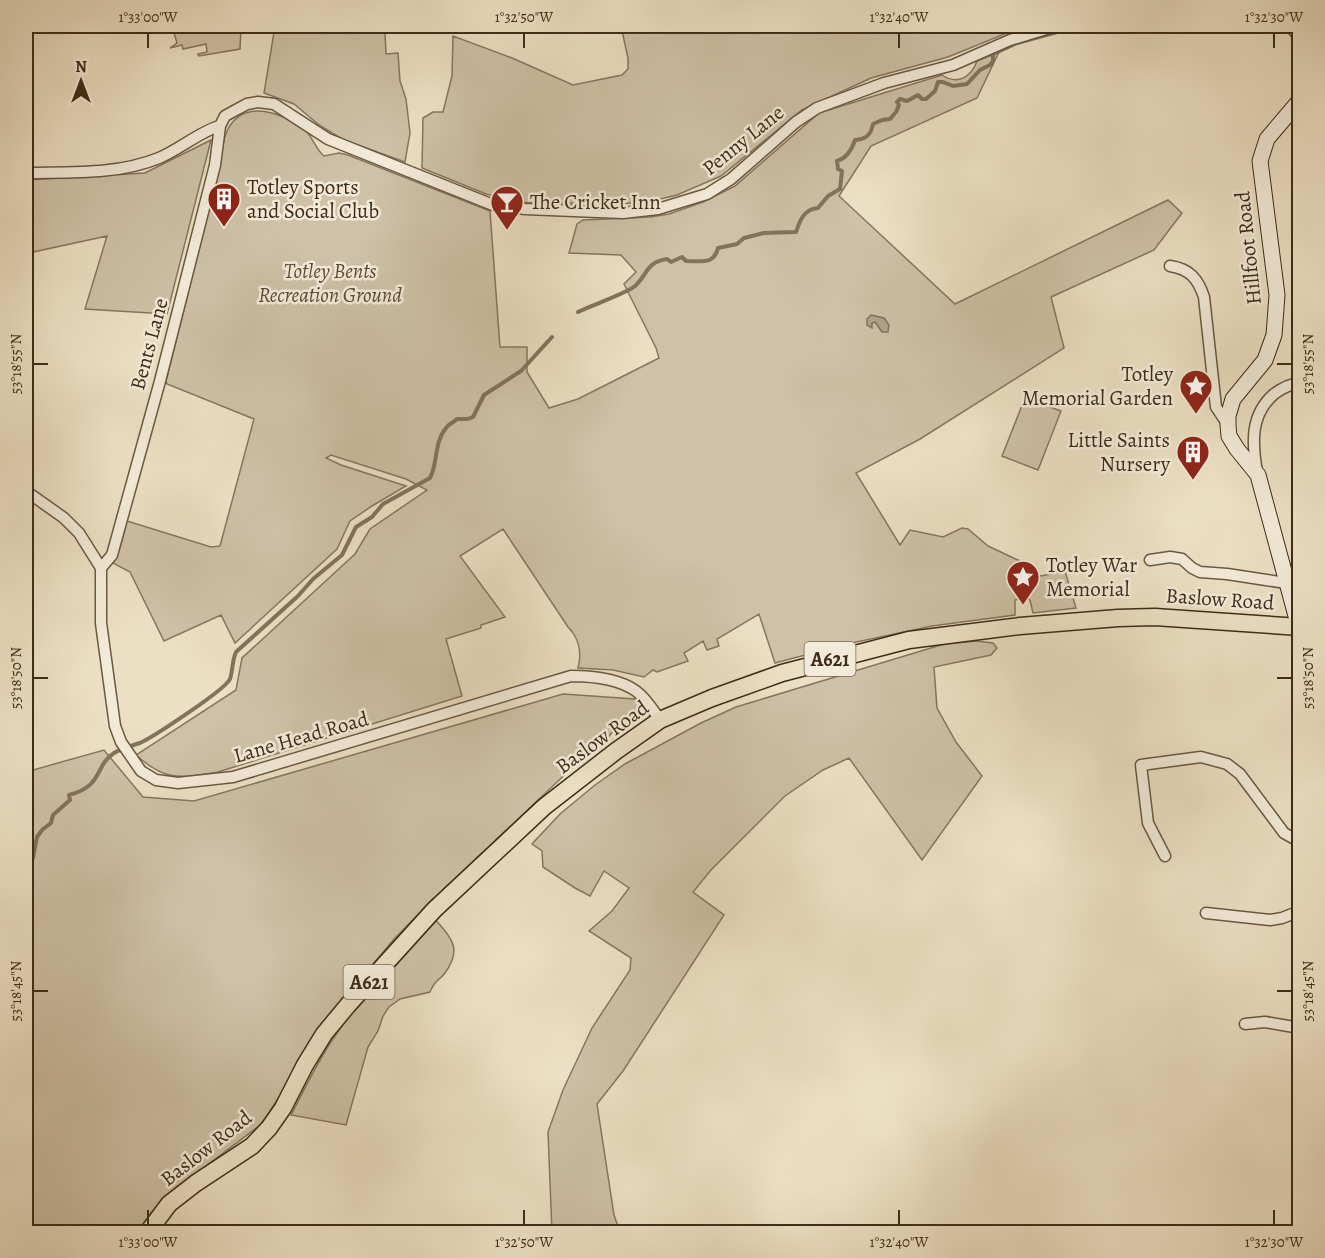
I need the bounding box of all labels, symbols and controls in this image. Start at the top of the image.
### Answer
text: 1°33'00"W [118,7,178,27]
text: 1°32'50"W [495,7,553,27]
text: 1°32'40"W [870,7,928,27]
text: 1°32'30"W [1245,7,1303,27]
north arrow [51,51,111,111]
text: N [75,56,87,78]
street label: Penny Lane [696,98,790,182]
place label: Totley Sports and Social Club [247,173,379,225]
building icon: Totley Sports and Social Club [206,181,242,228]
bar icon: The Cricket Inn [489,184,525,231]
place label: The Cricket Inn [530,188,661,216]
street label: Hillfoot Road [1228,189,1268,306]
park label: Totley Bents Recreation Ground [258,257,402,309]
street label: Bents Lane [123,295,175,393]
text: 53°18'55"N [6,334,26,394]
text: 53°18'55"N [1298,334,1318,394]
place label: Totley Memorial Garden [1022,360,1174,412]
place icon: Totley Memorial Garden [1178,368,1214,415]
place label: Little Saints Nursery [1068,426,1171,478]
building icon: Little Saints Nursery [1175,434,1211,481]
place label: Totley War Memorial [1046,551,1137,603]
place icon: Totley War Memorial [1005,559,1041,606]
street label: Baslow Road [1165,581,1276,617]
road number: A621 [804,642,856,676]
text: 53°18'50"N [6,647,26,709]
text: 53°18'50"N [1298,647,1318,709]
street label: Baslow Road [550,693,655,780]
street label: Lane Head Road [230,704,372,770]
text: 53°18'45"N [6,960,26,1021]
text: 53°18'45"N [1298,960,1318,1021]
road number: A621 [344,965,394,999]
street label: Baslow Road [155,1103,258,1192]
text: 1°33'00"W [118,1232,178,1252]
text: 1°32'50"W [495,1232,553,1252]
text: 1°32'40"W [870,1232,928,1252]
text: 1°32'30"W [1245,1232,1303,1252]

